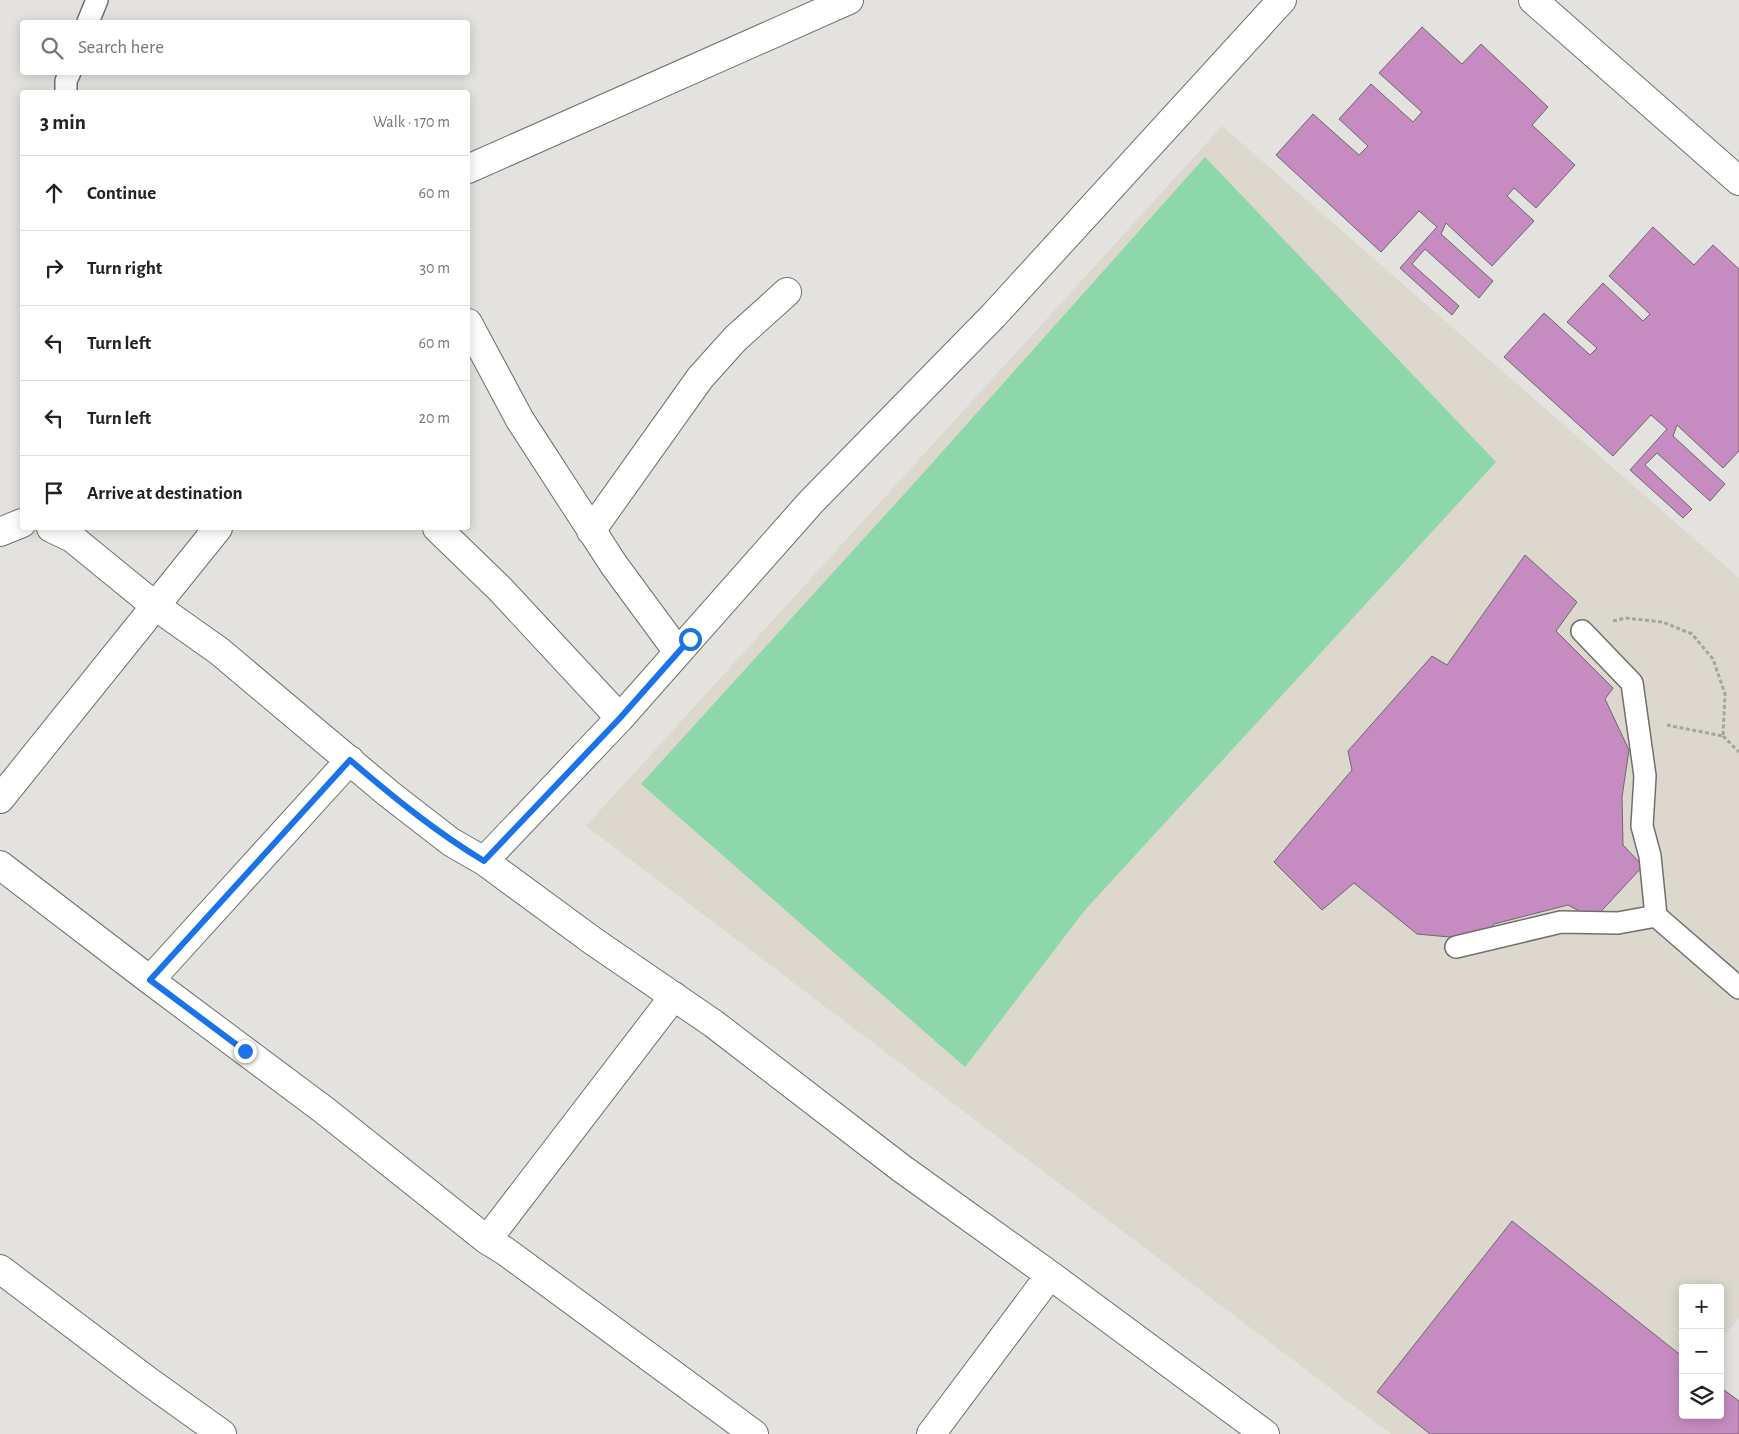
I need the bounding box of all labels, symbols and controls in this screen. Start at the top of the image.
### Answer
search box [20,20,470,75]
icon: search [38,34,66,62]
text: Search here [78,38,164,57]
text: 3 min [40,112,86,133]
text: Walk · 170 m [373,114,450,130]
icon: ahead [40,179,68,207]
text: Continue [87,184,156,203]
text: 60 m [419,185,450,201]
icon: right [40,254,68,282]
text: Turn right [87,259,162,278]
text: 30 m [420,260,450,276]
icon: left [40,329,68,357]
text: Turn left [87,334,151,353]
text: 60 m [419,335,450,351]
icon: left [40,404,68,432]
text: Turn left [87,409,151,428]
text: 20 m [419,410,450,426]
icon: arrive [40,479,68,507]
text: Arrive at destination [87,484,243,503]
route start [679,628,702,651]
route end [234,1040,257,1063]
map controls [1679,1284,1724,1419]
button: + [1679,1284,1724,1329]
button: − [1679,1329,1724,1374]
button: layers [1679,1374,1724,1419]

